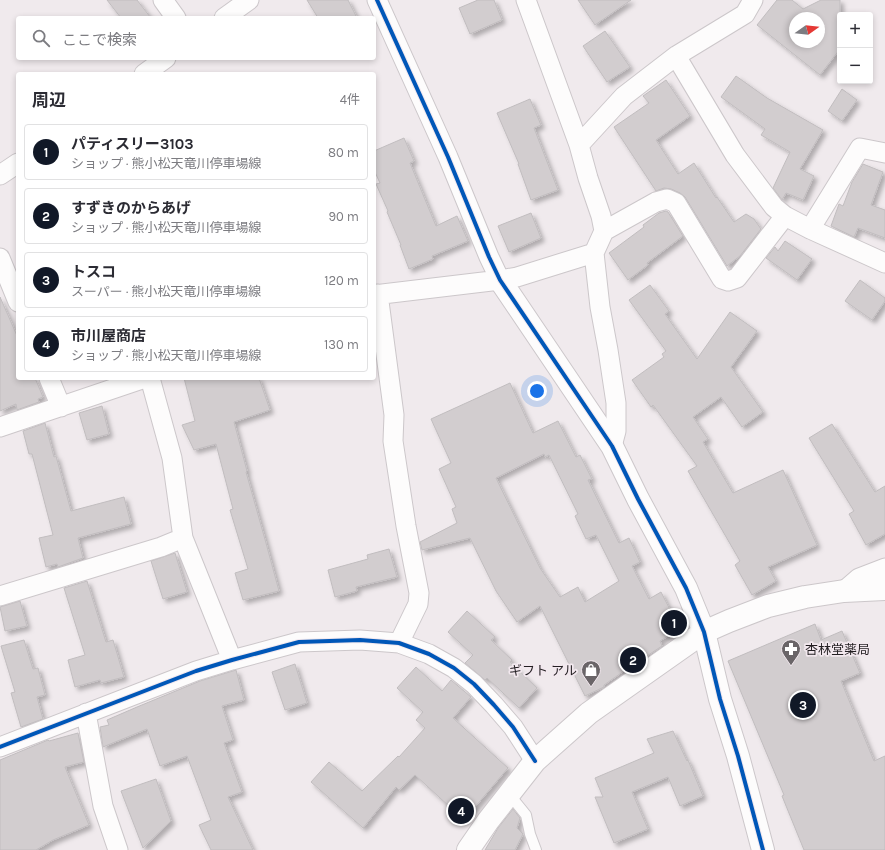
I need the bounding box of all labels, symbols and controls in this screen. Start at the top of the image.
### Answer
north arrow [789,12,825,48]
map controls [837,12,873,84]
button: + [837,12,873,48]
search box [16,16,376,60]
icon: search [30,27,52,49]
text: ここで検索 [62,31,137,49]
button: − [837,48,873,84]
text: 周辺 [32,90,66,110]
text: 4件 [340,92,360,107]
text: パティスリー3103 [71,135,194,153]
text: 1 [44,145,48,160]
text: 80 m [328,145,359,160]
text: ショップ · 熊小松天竜川停車場線 [71,156,262,171]
text: すずきのからあげ [71,199,191,217]
text: 2 [42,209,50,224]
text: 90 m [328,209,359,224]
text: ショップ · 熊小松天竜川停車場線 [71,220,262,235]
text: トスコ [71,263,116,281]
text: 3 [42,273,50,288]
text: 120 m [324,273,359,288]
text: スーパー · 熊小松天竜川停車場線 [71,284,261,299]
text: 市川屋商店 [71,327,146,345]
text: 4 [42,337,50,352]
text: 130 m [324,337,359,352]
text: ショップ · 熊小松天竜川停車場線 [71,348,262,363]
your location [527,381,547,401]
pin: 1 [661,608,687,638]
pharmacy icon: 杏林堂薬局 [780,638,802,666]
place label: 杏林堂薬局 [805,642,870,657]
pin: 2 [620,645,646,675]
shop icon: ギフト アル [580,659,602,687]
place label: ギフト アル [509,663,577,678]
pin: 3 [790,690,816,720]
pin: 4 [448,796,474,826]

